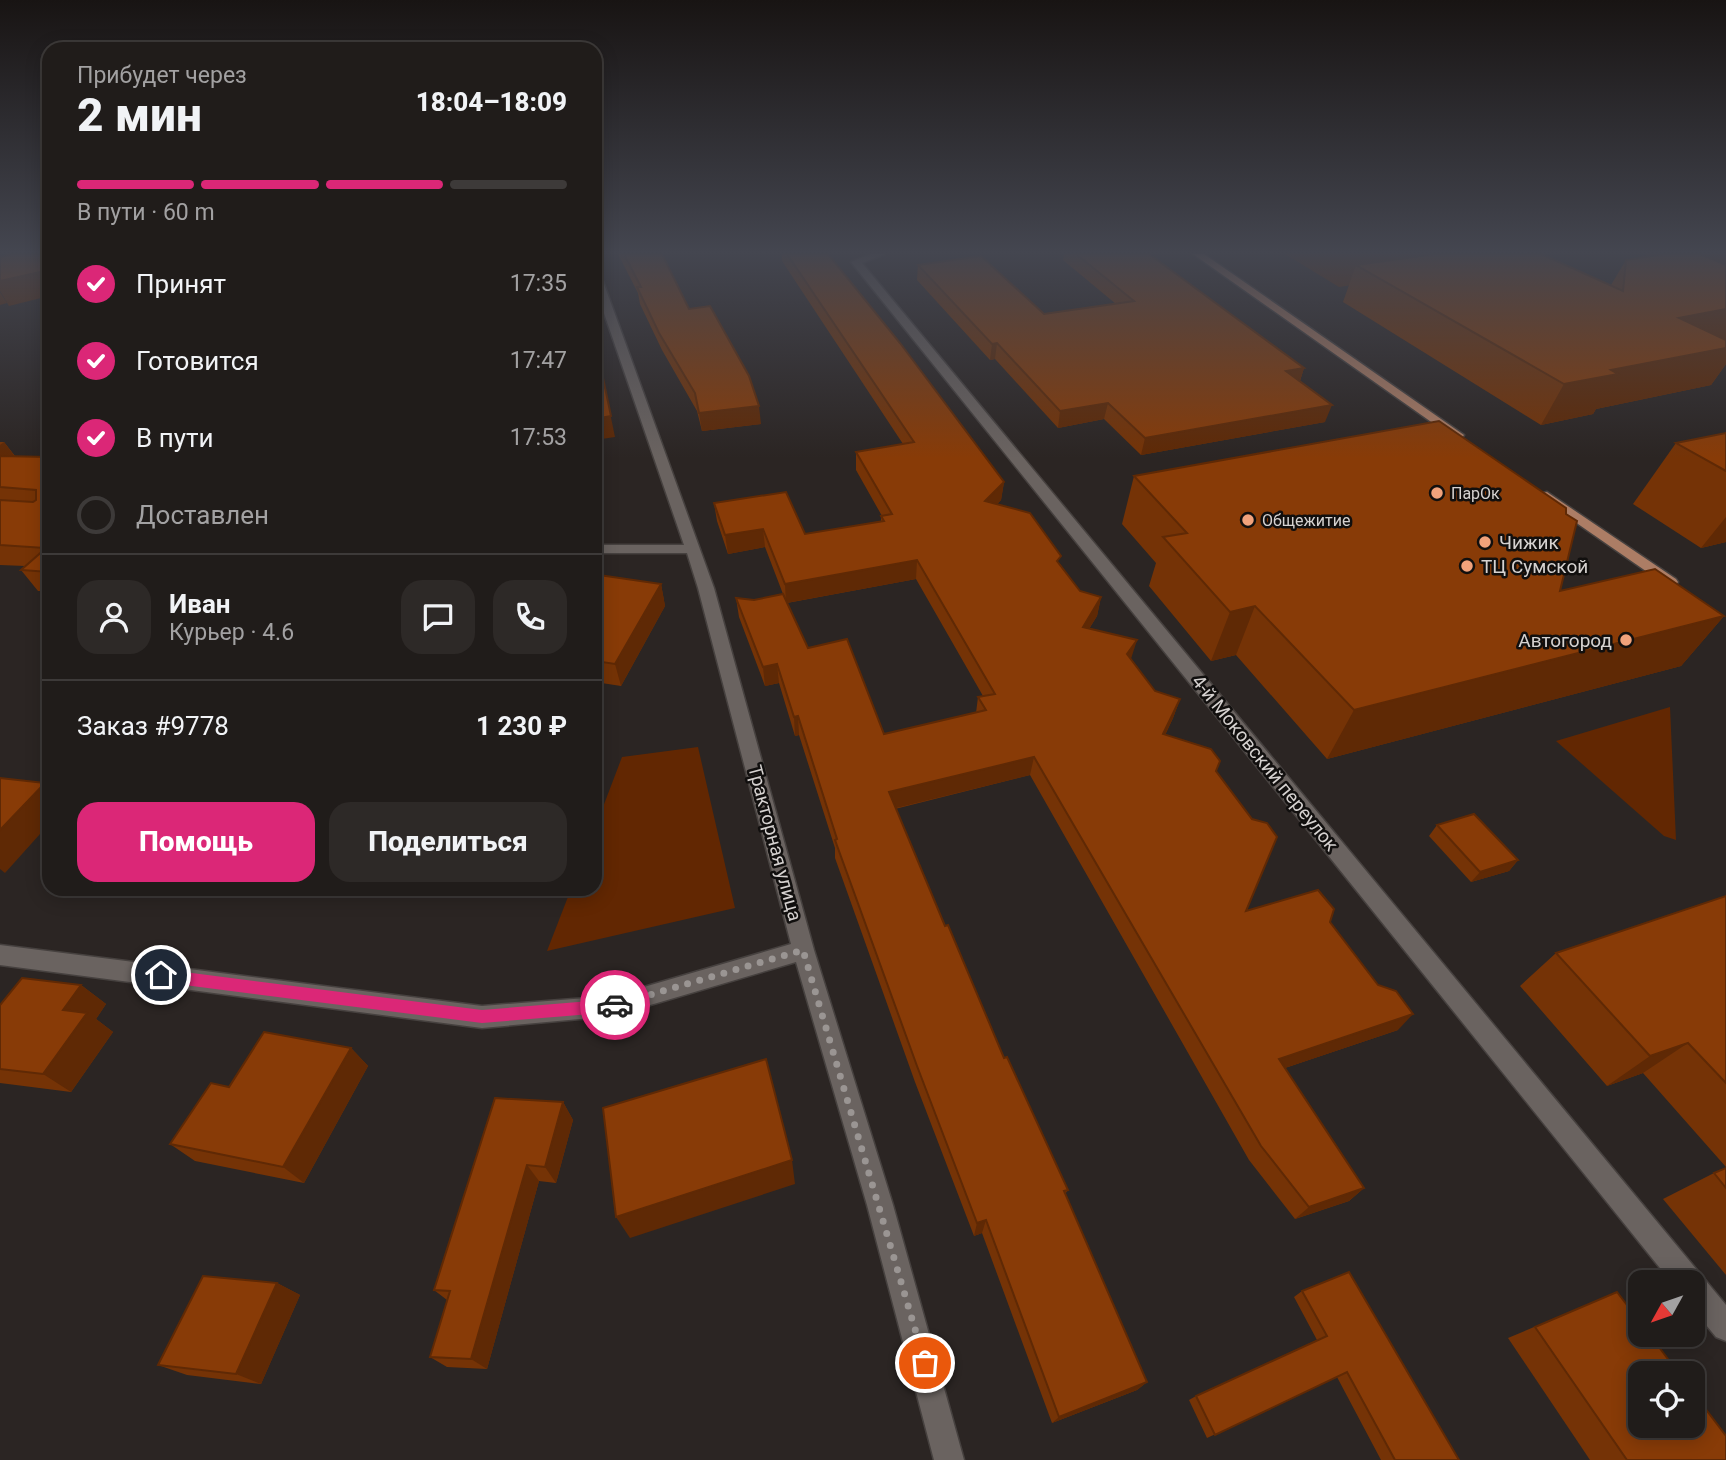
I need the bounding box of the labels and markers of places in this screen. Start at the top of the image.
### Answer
place label: ПарОк [1451,484,1500,503]
marker: ПарОк [1429,485,1445,501]
place label: Общежитие [1262,511,1350,530]
marker: Общежитие [1240,512,1256,528]
place label: Чижик [1499,531,1559,554]
marker: Чижик [1477,534,1493,550]
place label: ТЦ Сумской [1481,555,1588,578]
marker: ТЦ Сумской [1459,558,1475,574]
place label: Автогород [1518,629,1612,652]
marker: Автогород [1618,632,1634,648]
pin [131,945,191,1005]
pin [895,1333,955,1393]

